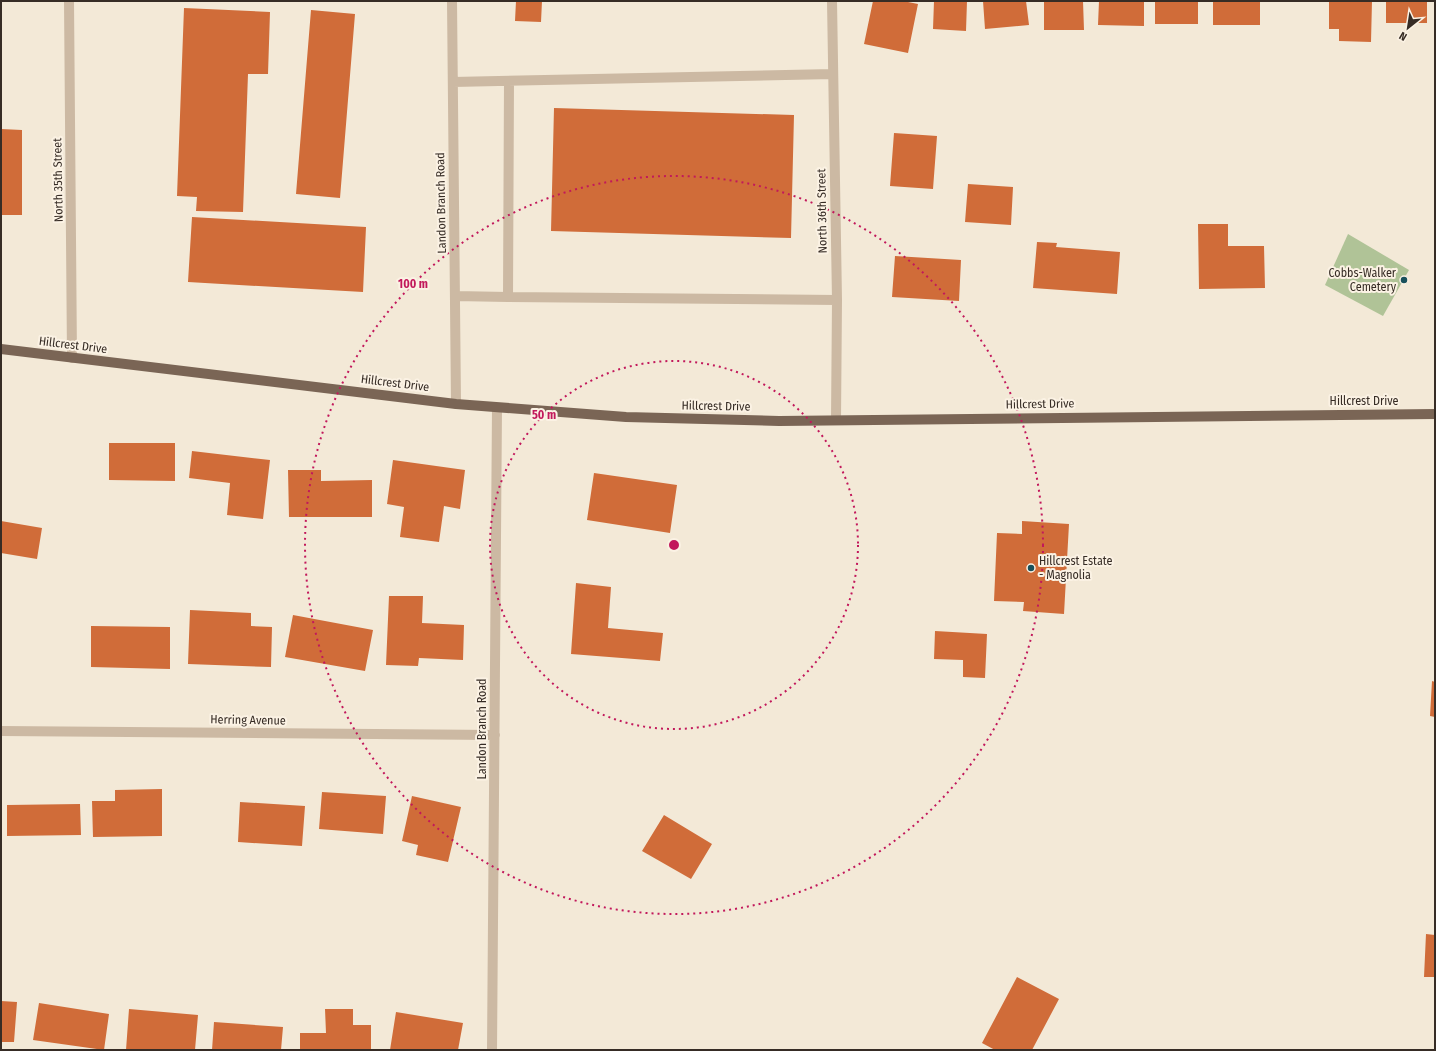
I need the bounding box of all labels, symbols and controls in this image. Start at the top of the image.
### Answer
north arrow [1388,8,1428,48]
text: N [1397,29,1409,44]
street label: North 35th Street [50,138,66,222]
street label: Landon Branch Road [433,152,449,254]
street label: North 36th Street [814,168,830,254]
place label: Cobbs-Walker Cemetery [1328,266,1397,294]
marker: Cobbs-Walker Cemetery [1399,275,1409,285]
text: 100 m [398,277,428,291]
street label: Hillcrest Drive [38,334,108,356]
street label: Hillcrest Drive [360,372,430,394]
street label: Hillcrest Drive [1330,394,1398,408]
street label: Hillcrest Drive [1006,396,1075,412]
street label: Hillcrest Drive [682,398,751,414]
text: 50 m [532,408,556,422]
centre of rings [667,538,681,552]
place label: Hillcrest Estate - Magnolia [1039,554,1113,582]
marker: Hillcrest Estate - Magnolia [1026,563,1036,573]
street label: Landon Branch Road [475,678,489,780]
street label: Herring Avenue [210,712,286,728]

